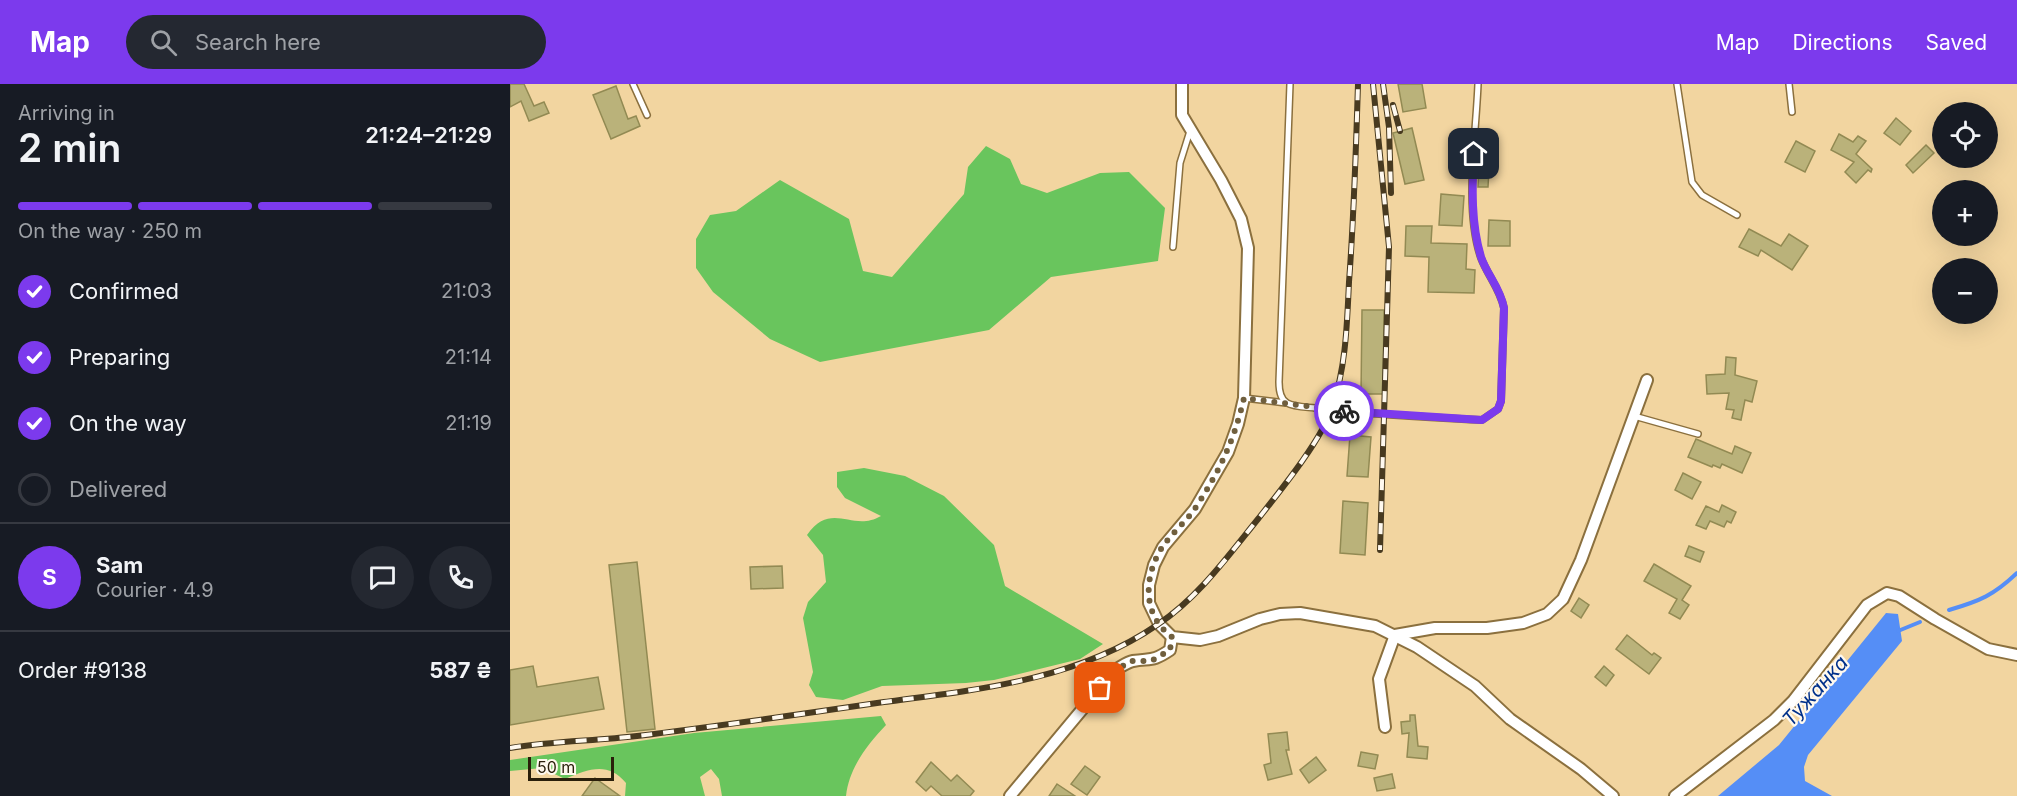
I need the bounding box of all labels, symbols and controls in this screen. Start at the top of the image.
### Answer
search box [126,15,546,69]
text: Map [30,25,90,59]
icon: search [147,26,180,59]
text: Search here [195,29,321,55]
text: Map [1716,30,1759,55]
text: Directions [1792,30,1893,55]
text: Saved [1926,30,1987,55]
text: Arriving in [18,101,115,125]
map controls [1932,102,1998,324]
button: locate [1932,102,1998,168]
text: 21:24–21:29 [365,122,492,148]
text: 2 min [18,124,121,171]
pin [1448,128,1499,179]
icon: home [1457,137,1490,170]
button: + [1932,180,1998,246]
text: On the way · 250 m [18,219,202,243]
button: − [1932,258,1998,324]
icon: check [18,275,51,308]
text: Confirmed [69,278,179,304]
text: 21:03 [441,279,492,303]
icon: check [18,341,51,374]
text: Preparing [69,344,170,370]
text: 21:14 [445,345,492,369]
courier [1314,381,1374,441]
icon: bike [1328,395,1361,428]
icon: check [18,407,51,440]
text: On the way [69,410,187,436]
text: 21:19 [445,411,492,435]
text: Delivered [69,476,167,502]
button: chat [351,546,414,609]
button: phone [429,546,492,609]
text: Sam [96,552,143,578]
text: S [42,564,57,590]
text: Courier · 4.9 [96,578,214,602]
water label: Тужанка [1777,651,1853,731]
text: Order #9138 [18,657,147,683]
text: 587 ₴ [429,657,492,683]
pin [1074,662,1125,713]
icon: bag [1083,671,1116,704]
scale bar [528,754,614,782]
text: 50 m [537,757,575,777]

